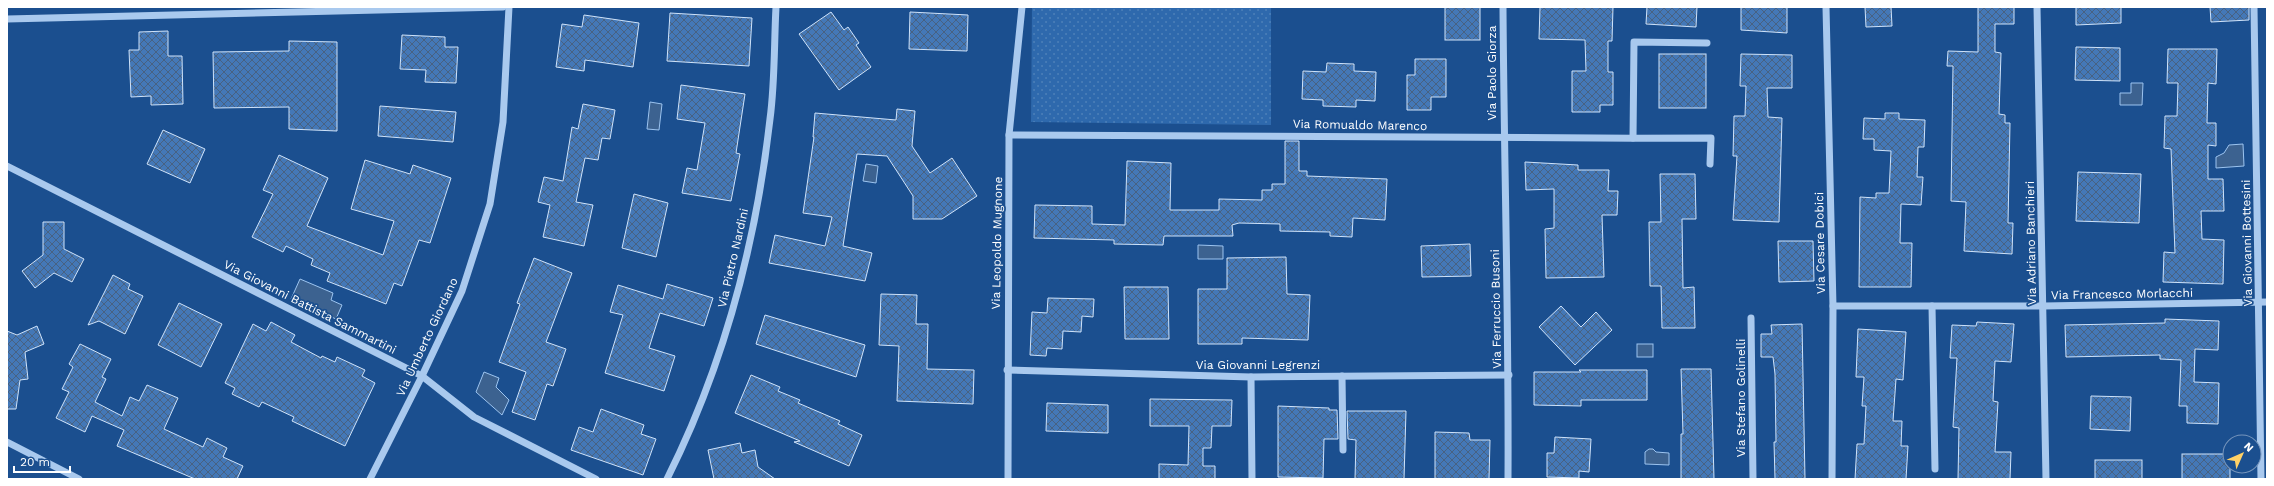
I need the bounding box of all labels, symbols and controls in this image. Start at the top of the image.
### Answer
street label: Via Paolo Giorza [1485,25,1499,121]
street label: Via Romualdo Marenco [1293,117,1427,133]
street label: Via Leopoldo Mugnone [989,176,1005,310]
street label: Via Giovanni Bottesini [2239,179,2255,307]
street label: Via Adriano Banchieri [2023,181,2039,305]
street label: Via Cesare Dobici [1812,192,1828,294]
street label: Via Pietro Nardini [715,207,751,309]
street label: Via Ferruccio Busoni [1488,249,1504,369]
street label: Via Giovanni Battista Sammartini [221,257,399,357]
street label: Via Umberto Giordano [393,275,461,399]
street label: Via Francesco Morlacchi [2051,286,2193,302]
street label: Via Stefano Golinelli [1734,339,1748,457]
street label: Via Giovanni Legrenzi [1196,358,1320,372]
north arrow [2222,434,2262,474]
text: N [2241,440,2256,455]
scale bar [14,448,70,474]
text: 20 m [20,455,50,469]

